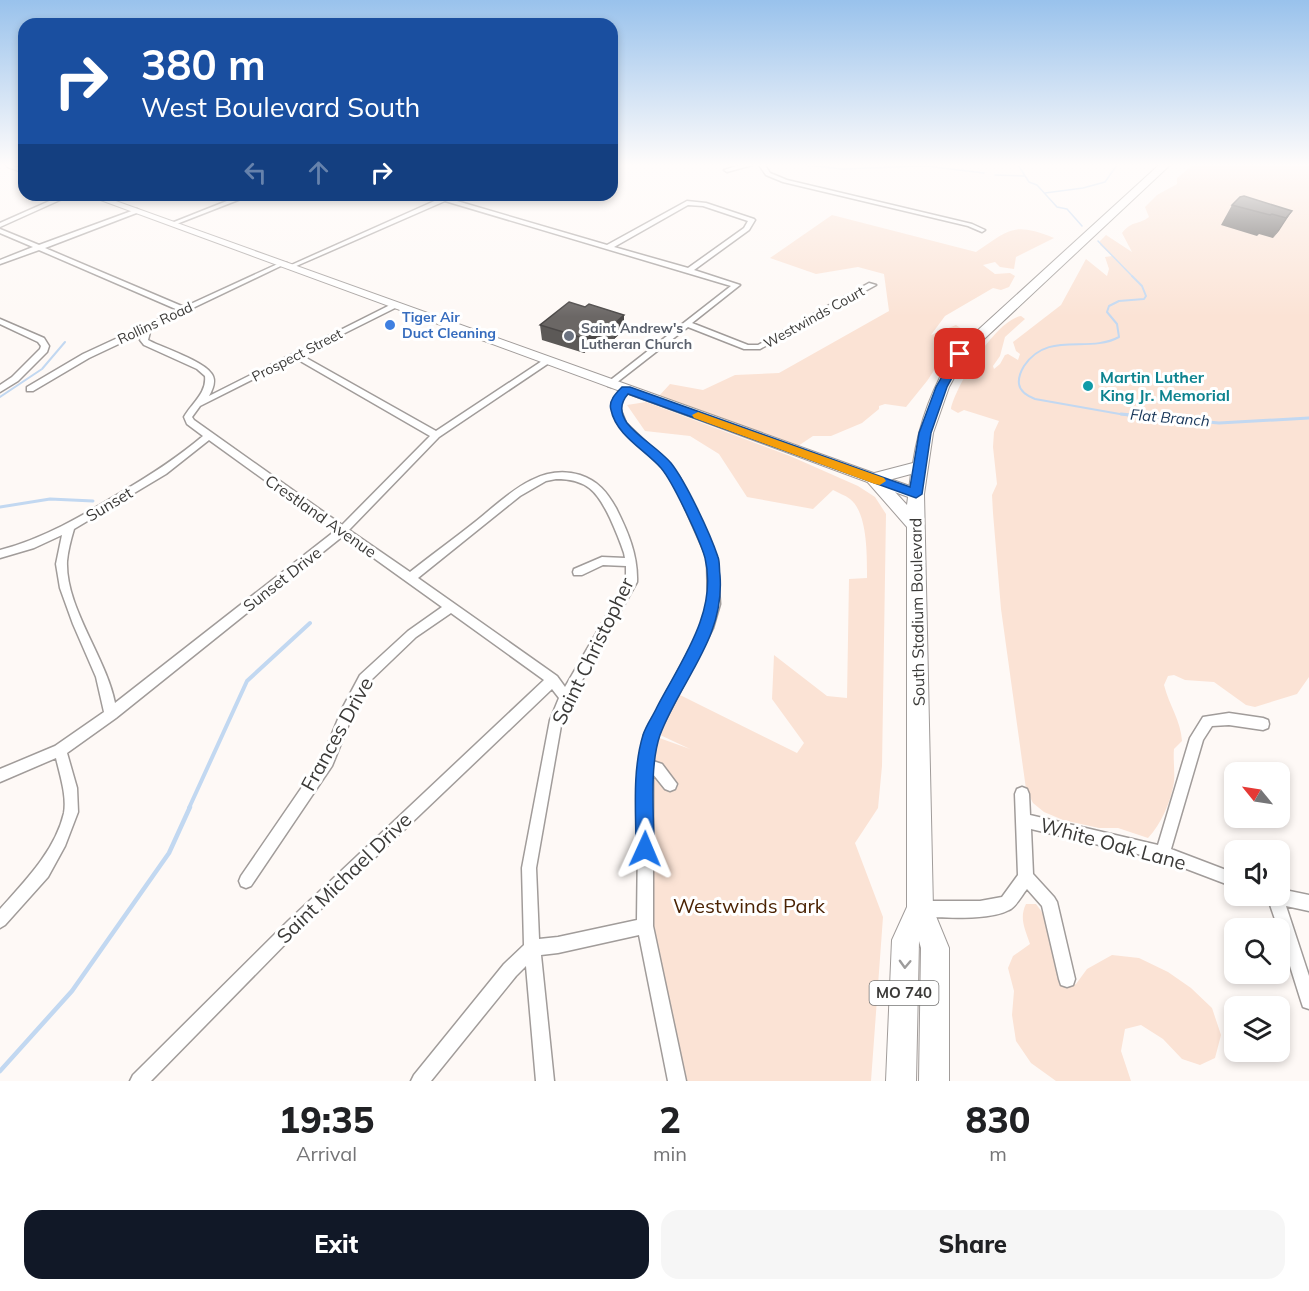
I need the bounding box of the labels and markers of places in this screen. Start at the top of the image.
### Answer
place label: Tiger Air Duct Cleaning [402,308,496,342]
marker: Tiger Air Duct Cleaning [383,318,397,332]
place label: Saint Andrew's Lutheran Church [581,319,692,353]
pin [934,328,985,379]
marker: Saint Andrew's Lutheran Church [562,329,576,343]
place label: Martin Luther King Jr. Memorial [1100,367,1230,405]
marker: Martin Luther King Jr. Memorial [1081,379,1095,393]

